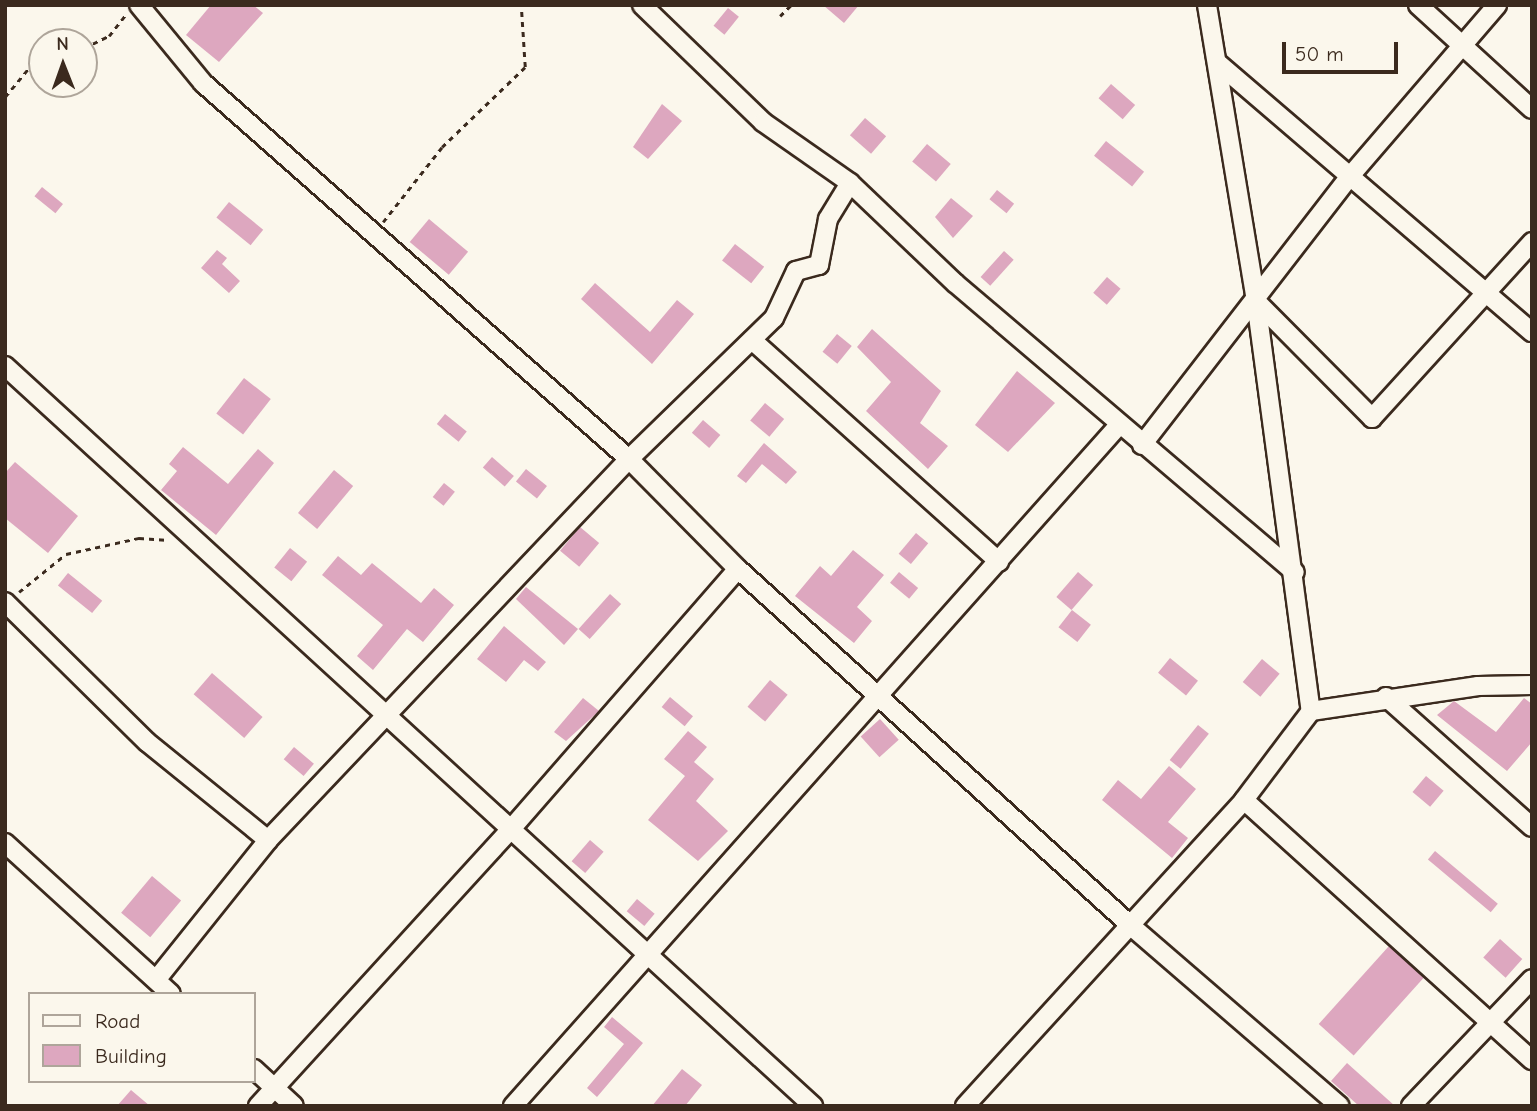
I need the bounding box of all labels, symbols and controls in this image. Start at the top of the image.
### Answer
north arrow [28,28,98,98]
scale bar [1285,28,1400,72]
text: N [56,33,69,55]
text: 50 m [1295,42,1344,66]
legend [28,992,256,1083]
text: Road [95,1009,140,1033]
text: Building [95,1044,167,1068]

